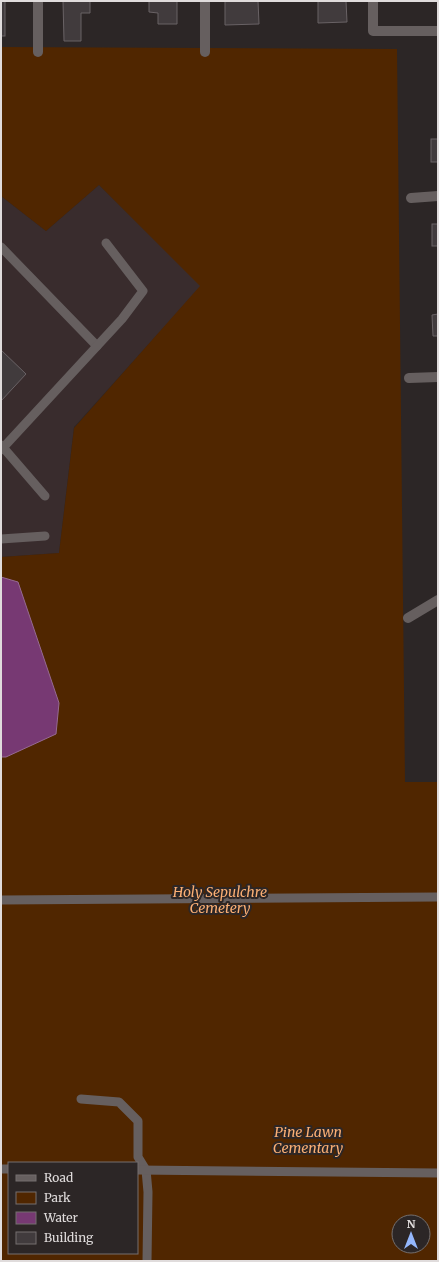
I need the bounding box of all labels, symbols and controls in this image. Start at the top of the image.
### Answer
park label: Holy Sepulchre Cemetery [172,883,267,917]
park label: Pine Lawn Cementary [273,1123,344,1157]
legend [8,1162,138,1254]
text: Road [44,1170,73,1185]
text: Park [44,1190,71,1205]
text: Water [43,1210,79,1225]
north arrow [391,1214,431,1254]
text: N [407,1217,416,1231]
text: Building [44,1230,94,1245]

